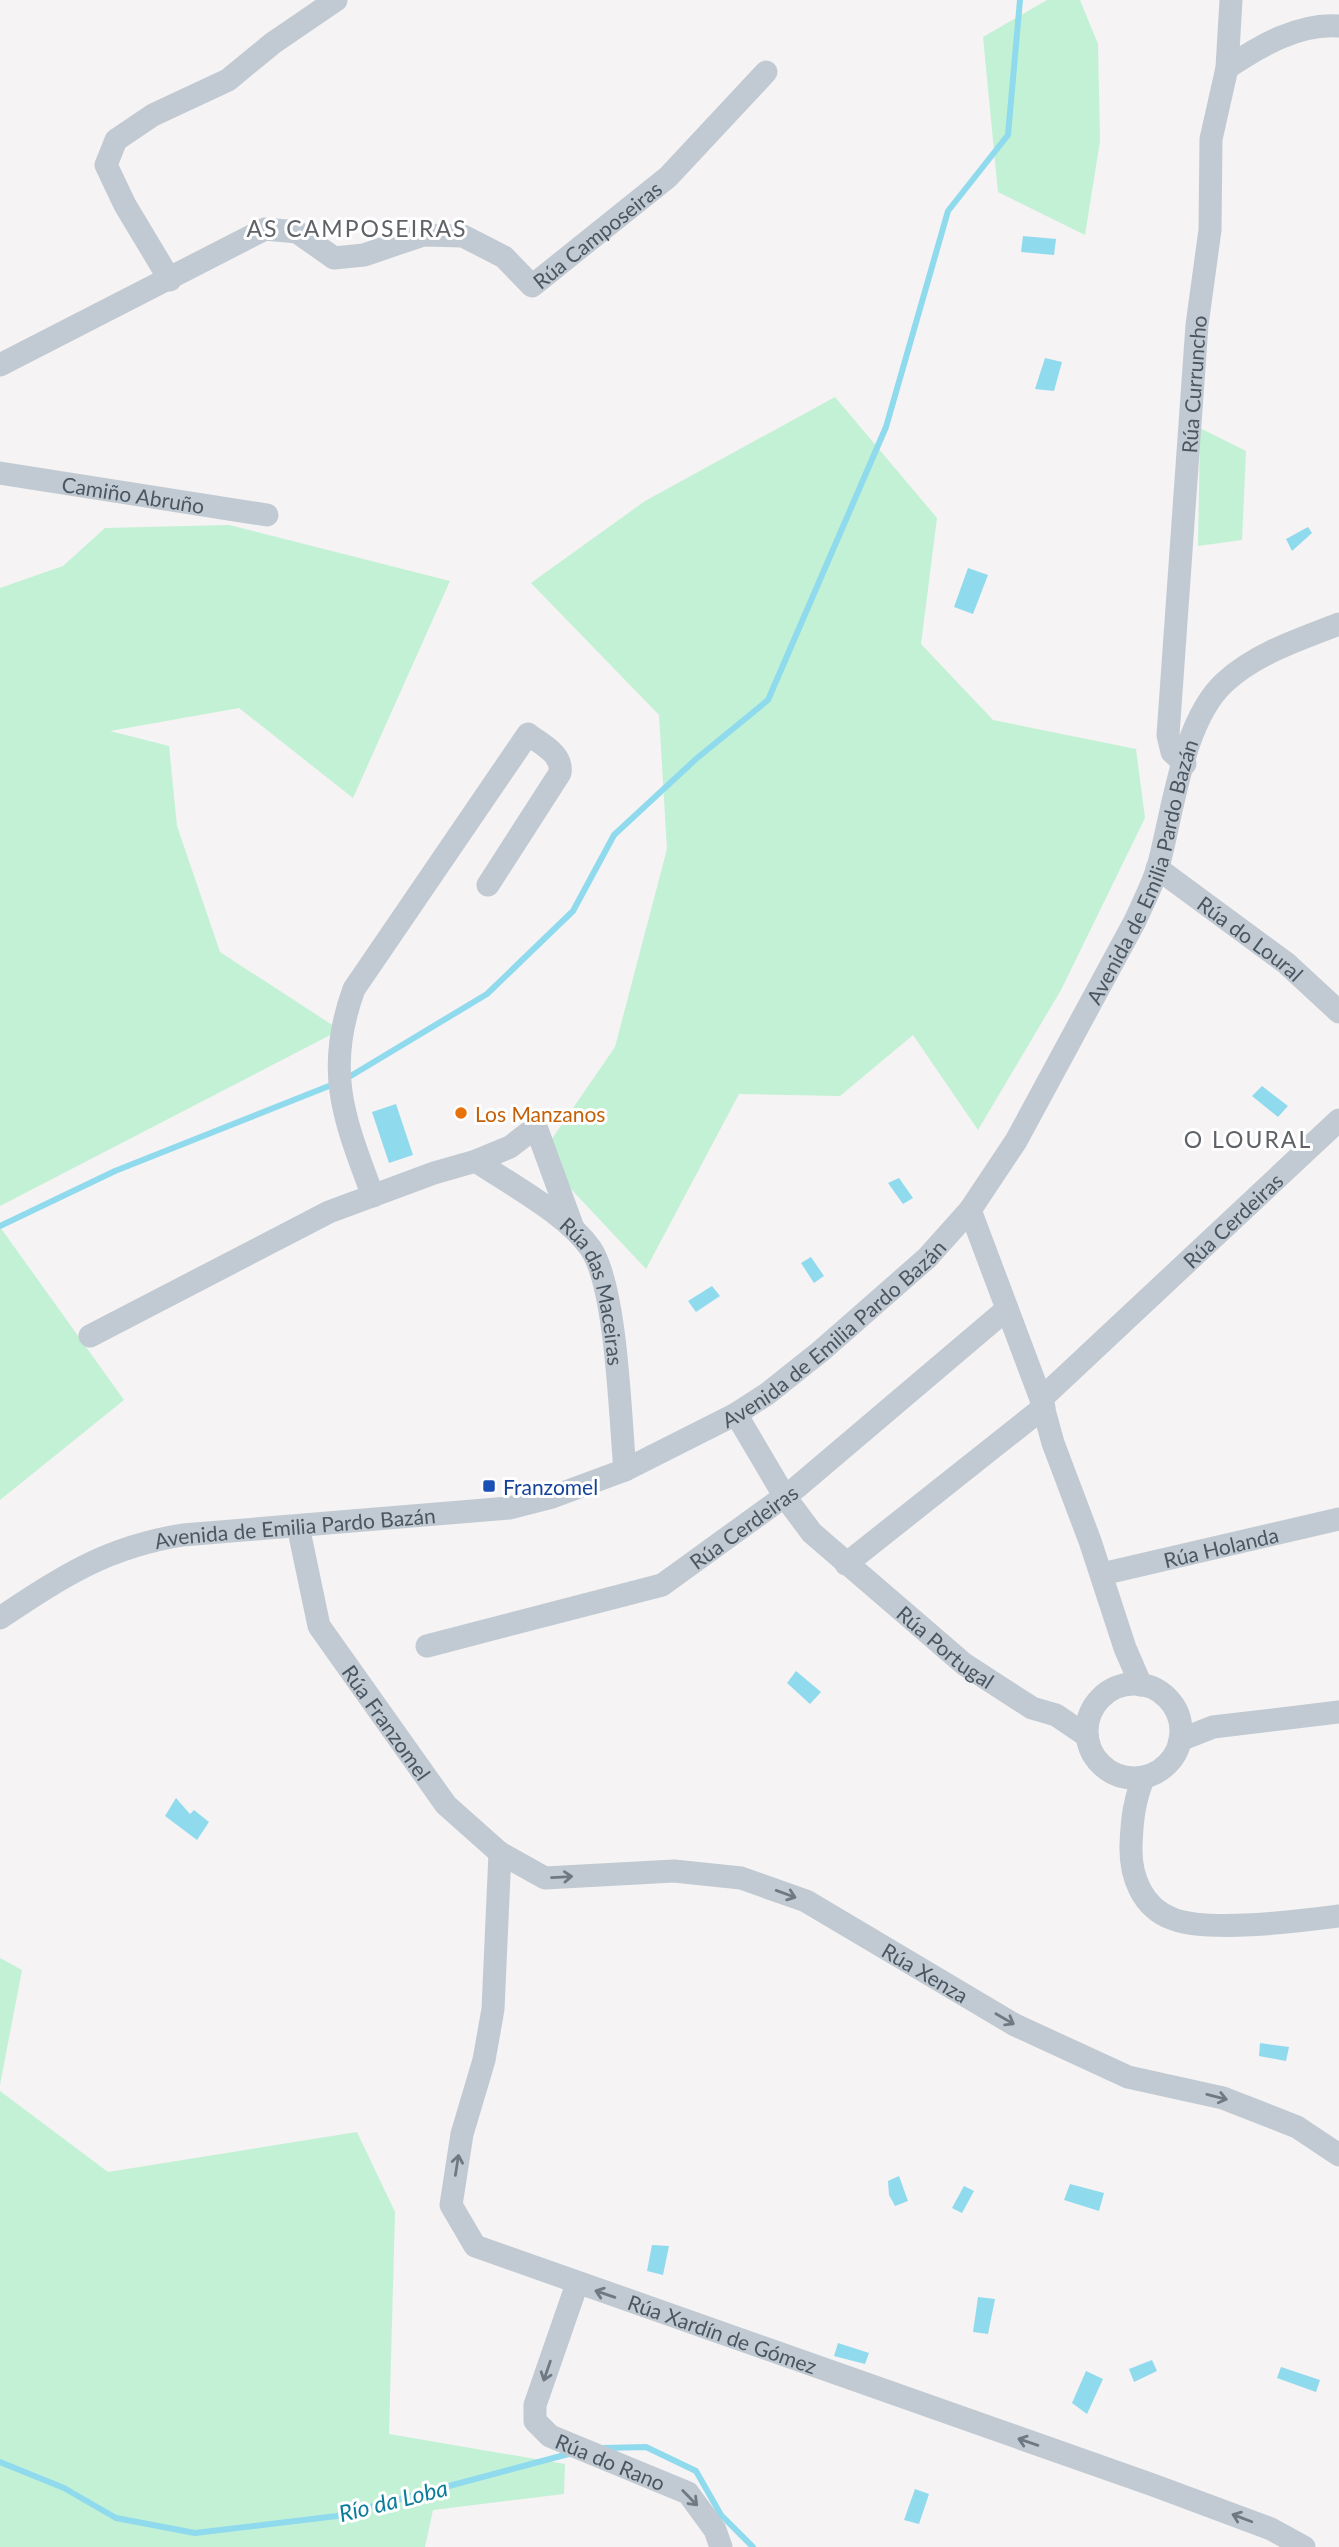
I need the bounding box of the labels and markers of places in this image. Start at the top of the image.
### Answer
place label: Los Manzanos [475,1101,605,1126]
marker: Los Manzanos [453,1105,469,1121]
place label: Franzomel [503,1474,598,1499]
marker: Franzomel [481,1478,497,1494]

